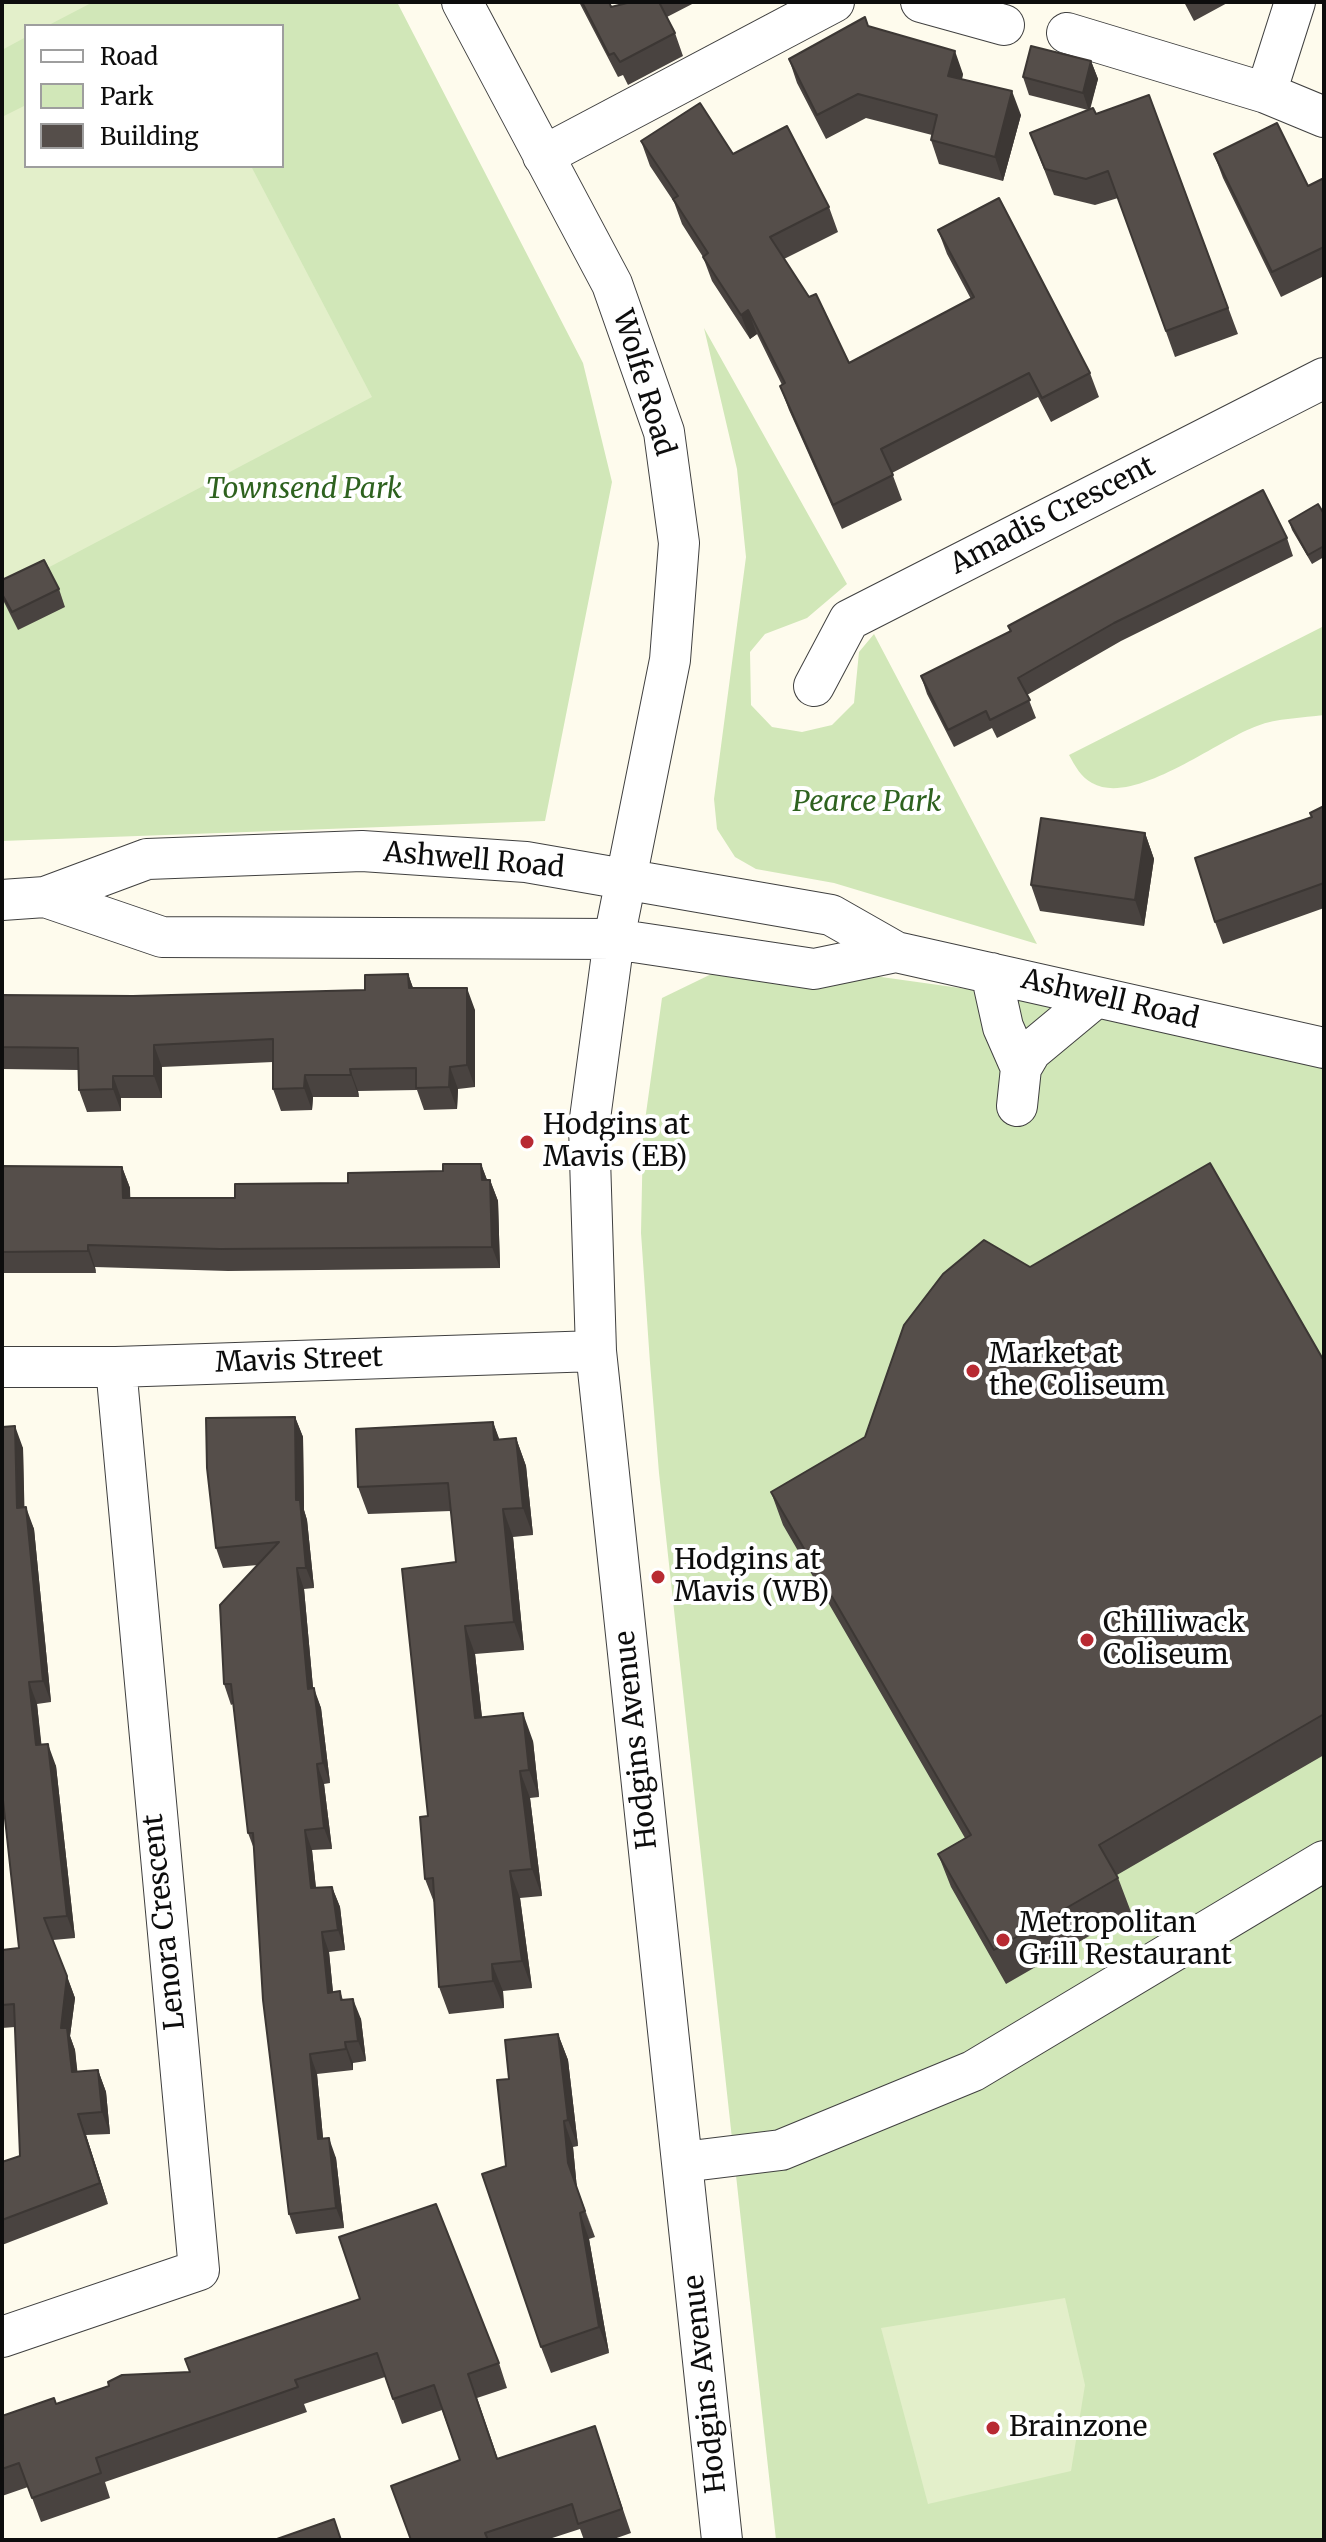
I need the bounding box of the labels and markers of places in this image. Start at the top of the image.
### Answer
place label: Hodgins at Mavis (EB) [543,1109,690,1175]
marker: Hodgins at Mavis (EB) [518,1133,536,1151]
place label: Market at the Coliseum [989,1338,1165,1404]
marker: Market at the Coliseum [964,1362,982,1380]
place label: Hodgins at Mavis (WB) [674,1544,829,1610]
marker: Hodgins at Mavis (WB) [649,1568,667,1586]
place label: Chilliwack Coliseum [1103,1607,1245,1673]
marker: Chilliwack Coliseum [1078,1631,1096,1649]
place label: Metropolitan Grill Restaurant [1019,1907,1232,1973]
marker: Metropolitan Grill Restaurant [994,1931,1012,1949]
place label: Brainzone [1009,2411,1147,2445]
marker: Brainzone [984,2419,1002,2437]

